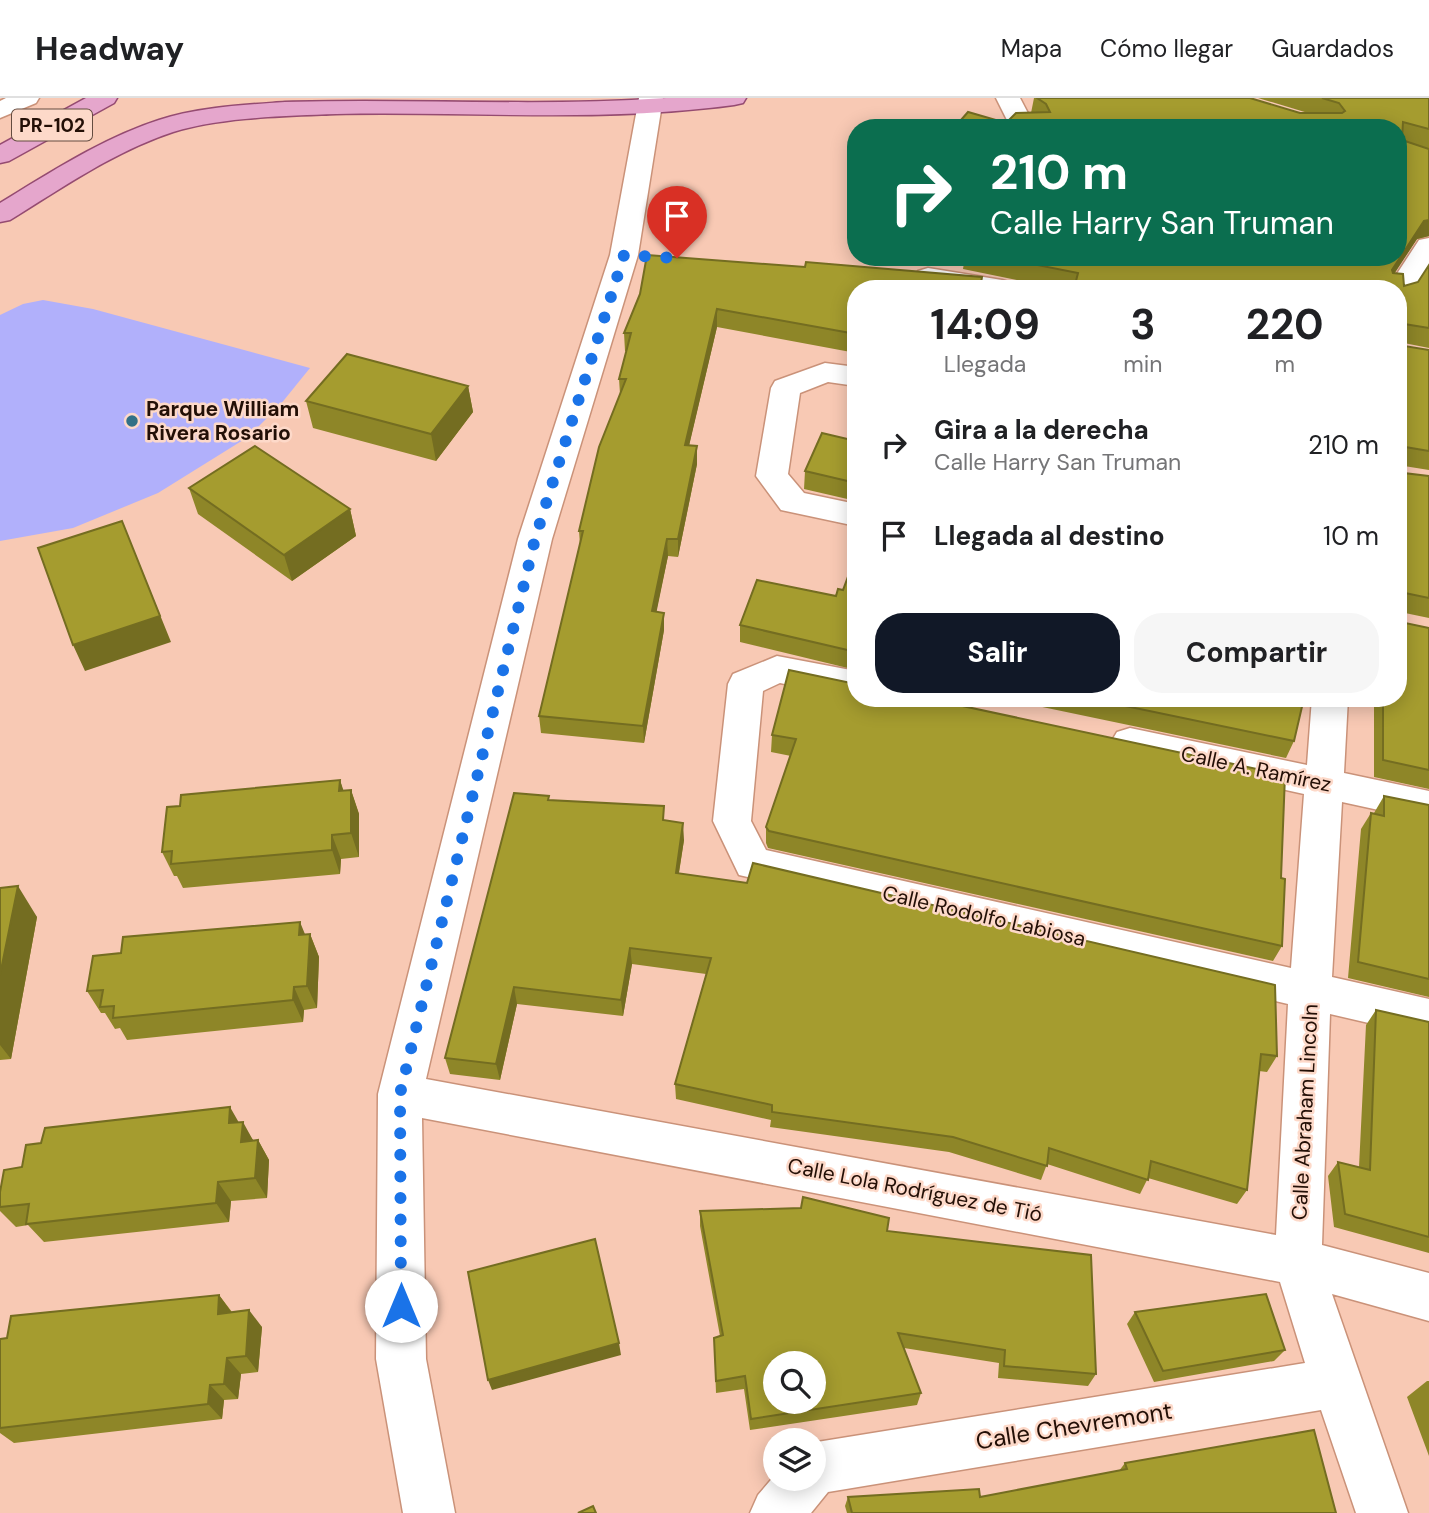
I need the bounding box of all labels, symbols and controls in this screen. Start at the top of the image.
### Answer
text: Headway [35,27,184,70]
text: Mapa [1001,33,1062,64]
text: Cómo llegar [1100,33,1233,64]
text: Guardados [1271,33,1394,64]
road number: PR-102 [12,110,92,140]
text: 210 m [990,140,1128,204]
icon: right [875,147,966,238]
pin [647,186,707,258]
icon: arrive [658,197,696,235]
text: Calle Harry San Truman [990,202,1334,244]
text: 14:09 [930,297,1040,352]
text: 3 [1130,297,1155,352]
text: 220 [1246,297,1324,352]
text: Llegada [944,349,1026,379]
text: min [1123,349,1162,379]
text: m [1274,349,1295,379]
place label: Parque William Rivera Rosario [146,395,299,447]
marker: Parque William Rivera Rosario [124,413,140,429]
text: Gira a la derecha [934,413,1149,447]
icon: right [875,426,913,464]
text: 210 m [1308,428,1379,462]
text: Calle Harry San Truman [934,447,1181,477]
icon: arrive [875,517,913,555]
text: Llegada al destino [934,519,1165,553]
text: 10 m [1323,519,1379,553]
button: Salir [875,613,1120,693]
button: Compartir [1134,613,1379,693]
street label: Calle A. Ramírez [1178,739,1334,799]
street label: Calle Rodolfo Labiosa [880,879,1088,953]
street label: Calle Abraham Lincoln [1285,1003,1325,1221]
street label: Calle Lola Rodríguez de Tió [785,1152,1045,1228]
position arrow [364,1269,438,1343]
map controls [763,1351,826,1491]
button: search [763,1351,826,1414]
street label: Calle Chevremont [973,1395,1174,1456]
button: layers [763,1428,826,1491]

